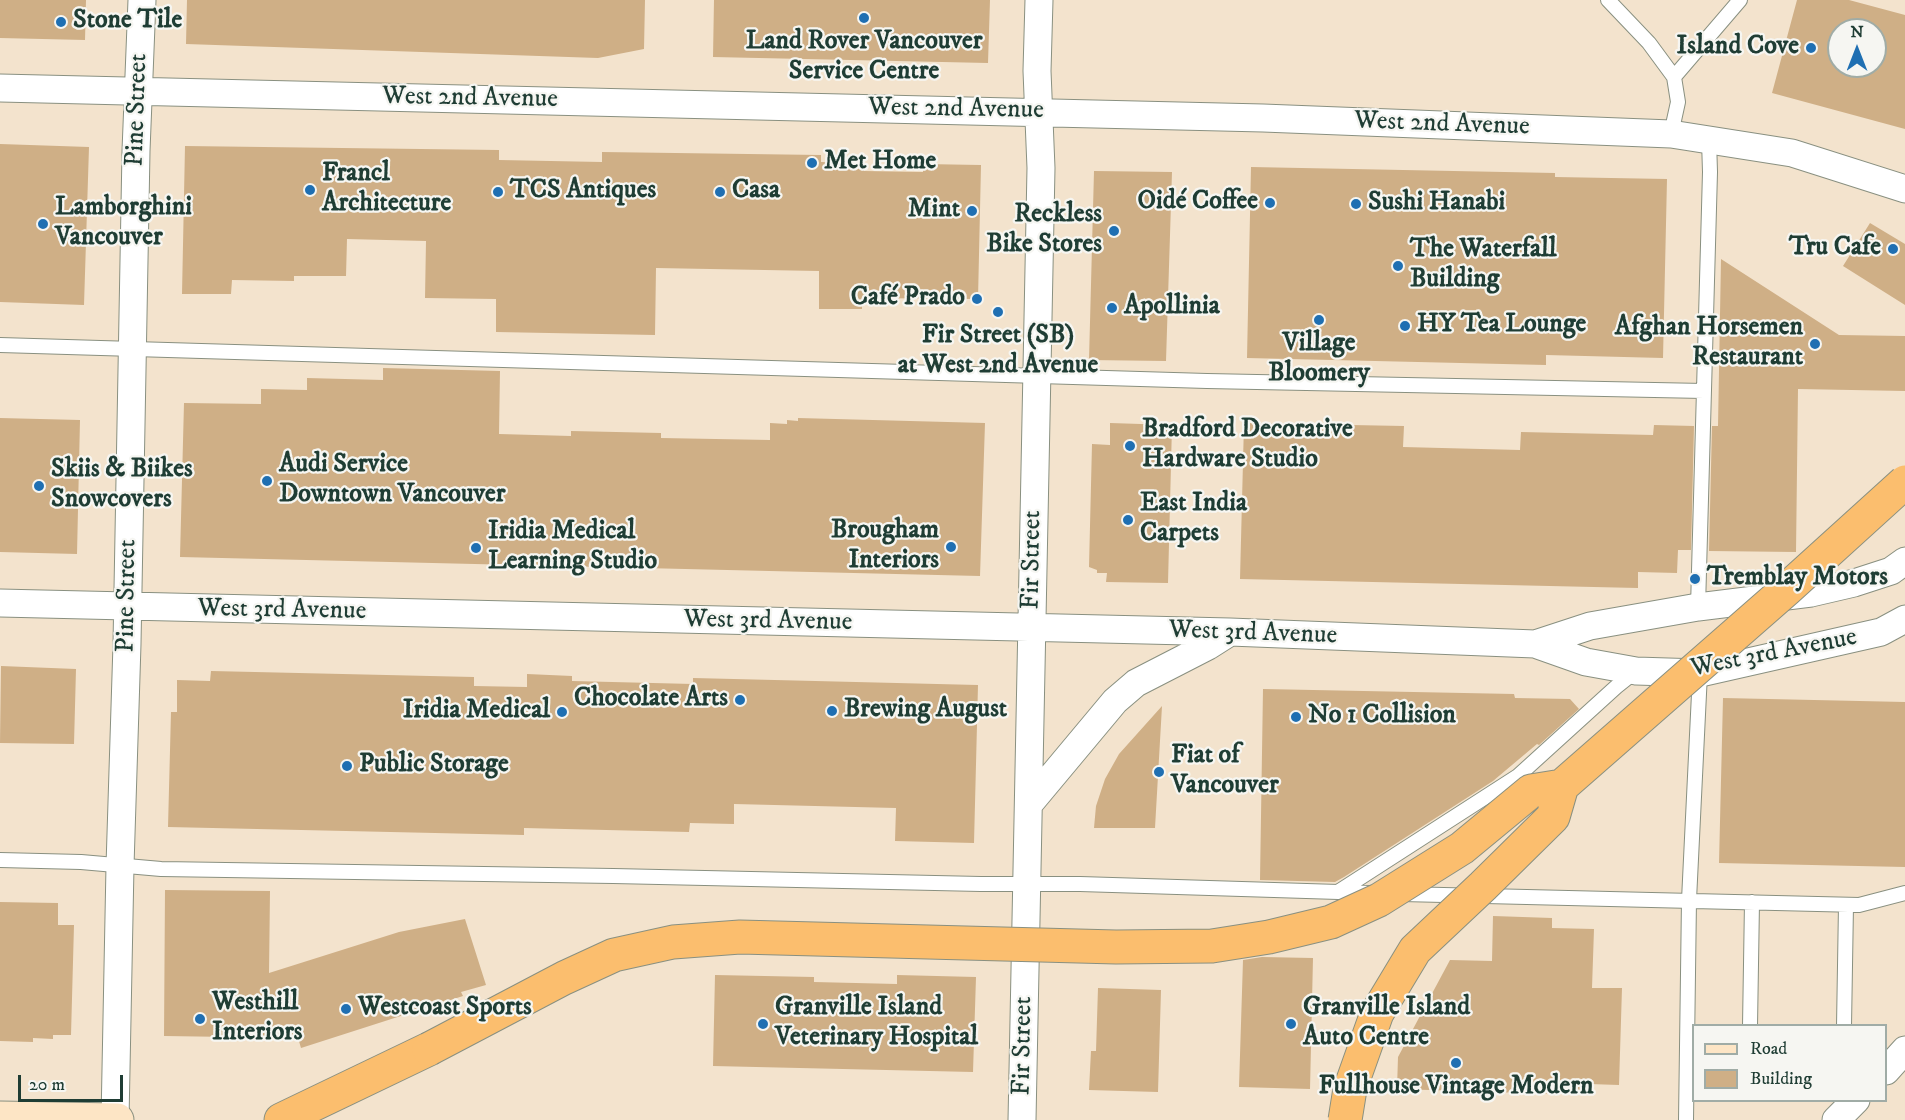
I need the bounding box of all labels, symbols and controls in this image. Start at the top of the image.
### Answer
place label: Stone Tile [73,6,182,38]
marker: Land Rover Vancouver Service Centre [857,11,871,25]
marker: Stone Tile [54,15,68,29]
north arrow [1827,18,1887,78]
text: N [1850,22,1864,42]
place label: Land Rover Vancouver Service Centre [746,27,982,88]
place label: Island Cove [1677,32,1799,64]
marker: Island Cove [1804,41,1818,55]
street label: Pine Street [120,53,156,167]
street label: West 2nd Avenue [382,82,558,116]
street label: West 2nd Avenue [868,93,1044,127]
street label: West 2nd Avenue [1354,106,1530,144]
place label: Met Home [824,147,936,179]
marker: Met Home [805,156,819,170]
place label: Francl Architecture [322,159,451,220]
place label: TCS Antiques [510,176,656,208]
place label: Casa [732,176,780,208]
marker: Francl Architecture [303,183,317,197]
marker: TCS Antiques [491,185,505,199]
marker: Casa [713,185,727,199]
place label: Oidé Coffee [1138,187,1258,219]
place label: Sushi Hanabi [1368,188,1505,220]
place label: Lamborghini Vancouver [55,193,192,255]
place label: Mint [908,195,960,227]
marker: Oidé Coffee [1263,196,1277,210]
marker: Sushi Hanabi [1349,197,1363,211]
place label: Reckless Bike Stores [986,200,1102,262]
marker: Mint [965,204,979,218]
marker: Lamborghini Vancouver [36,217,50,231]
marker: Reckless Bike Stores [1107,224,1121,238]
place label: Tru Cafe [1789,233,1881,265]
place label: The Waterfall Building [1410,235,1557,296]
marker: Tru Cafe [1886,242,1900,256]
marker: The Waterfall Building [1391,259,1405,273]
place label: Café Prado [851,283,965,315]
marker: Café Prado [970,292,984,306]
place label: Apollinia [1124,292,1220,324]
marker: Apollinia [1105,301,1119,315]
marker: Fir Street (SB) at West 2nd Avenue [991,305,1005,319]
place label: HY Tea Lounge [1417,310,1586,342]
marker: Village Bloomery [1312,313,1326,327]
place label: Afghan Horsemen Restaurant [1615,313,1803,374]
marker: HY Tea Lounge [1398,319,1412,333]
place label: Fir Street (SB) at West 2nd Avenue [898,321,1098,382]
place label: Village Bloomery [1268,329,1370,390]
marker: Afghan Horsemen Restaurant [1808,337,1822,351]
place label: Bradford Decorative Hardware Studio [1142,415,1353,476]
marker: Bradford Decorative Hardware Studio [1123,439,1137,453]
place label: Audi Service Downtown Vancouver [279,450,505,512]
place label: Skiis & Biikes Snowcovers [51,455,193,516]
marker: Audi Service Downtown Vancouver [260,474,274,488]
marker: Skiis & Biikes Snowcovers [32,479,46,493]
place label: East India Carpets [1140,489,1247,550]
street label: Fir Street [1017,510,1049,610]
marker: East India Carpets [1121,513,1135,527]
place label: Brougham Interiors [831,516,939,578]
place label: Iridia Medical Learning Studio [488,517,657,578]
street label: Pine Street [111,539,145,653]
marker: Brougham Interiors [944,540,958,554]
marker: Iridia Medical Learning Studio [469,541,483,555]
place label: Tremblay Motors [1707,563,1888,595]
marker: Tremblay Motors [1688,572,1702,586]
street label: West 3rd Avenue [197,594,367,628]
street label: West 3rd Avenue [683,605,853,639]
street label: West 3rd Avenue [1168,615,1338,653]
street label: West 3rd Avenue [1688,623,1860,685]
place label: Chocolate Arts [574,684,728,716]
marker: Chocolate Arts [733,693,747,707]
place label: Brewing August [844,695,1007,727]
place label: Iridia Medical [403,696,550,728]
place label: No 1 Collision [1308,701,1456,733]
marker: Brewing August [825,704,839,718]
marker: Iridia Medical [555,705,569,719]
marker: No 1 Collision [1289,710,1303,724]
place label: Fiat of Vancouver [1171,741,1279,802]
place label: Public Storage [359,750,509,782]
marker: Public Storage [340,759,354,773]
marker: Fiat of Vancouver [1152,765,1166,779]
place label: Westhill Interiors [212,988,303,1050]
place label: Westcoast Sports [358,993,532,1025]
place label: Granville Island Veterinary Hospital [775,993,978,1054]
place label: Granville Island Auto Centre [1303,993,1470,1054]
street label: Fir Street [1008,996,1040,1096]
marker: Westcoast Sports [339,1002,353,1016]
marker: Westhill Interiors [193,1012,207,1026]
marker: Granville Island Veterinary Hospital [756,1017,770,1031]
marker: Granville Island Auto Centre [1284,1017,1298,1031]
legend [1692,1024,1887,1102]
text: Road [1750,1038,1787,1060]
marker: Fullhouse Vintage Modern [1449,1056,1463,1070]
scale bar [21,1063,126,1101]
text: Building [1750,1068,1812,1090]
place label: Fullhouse Vintage Modern [1319,1072,1593,1104]
text: 20 m [29,1074,65,1096]

